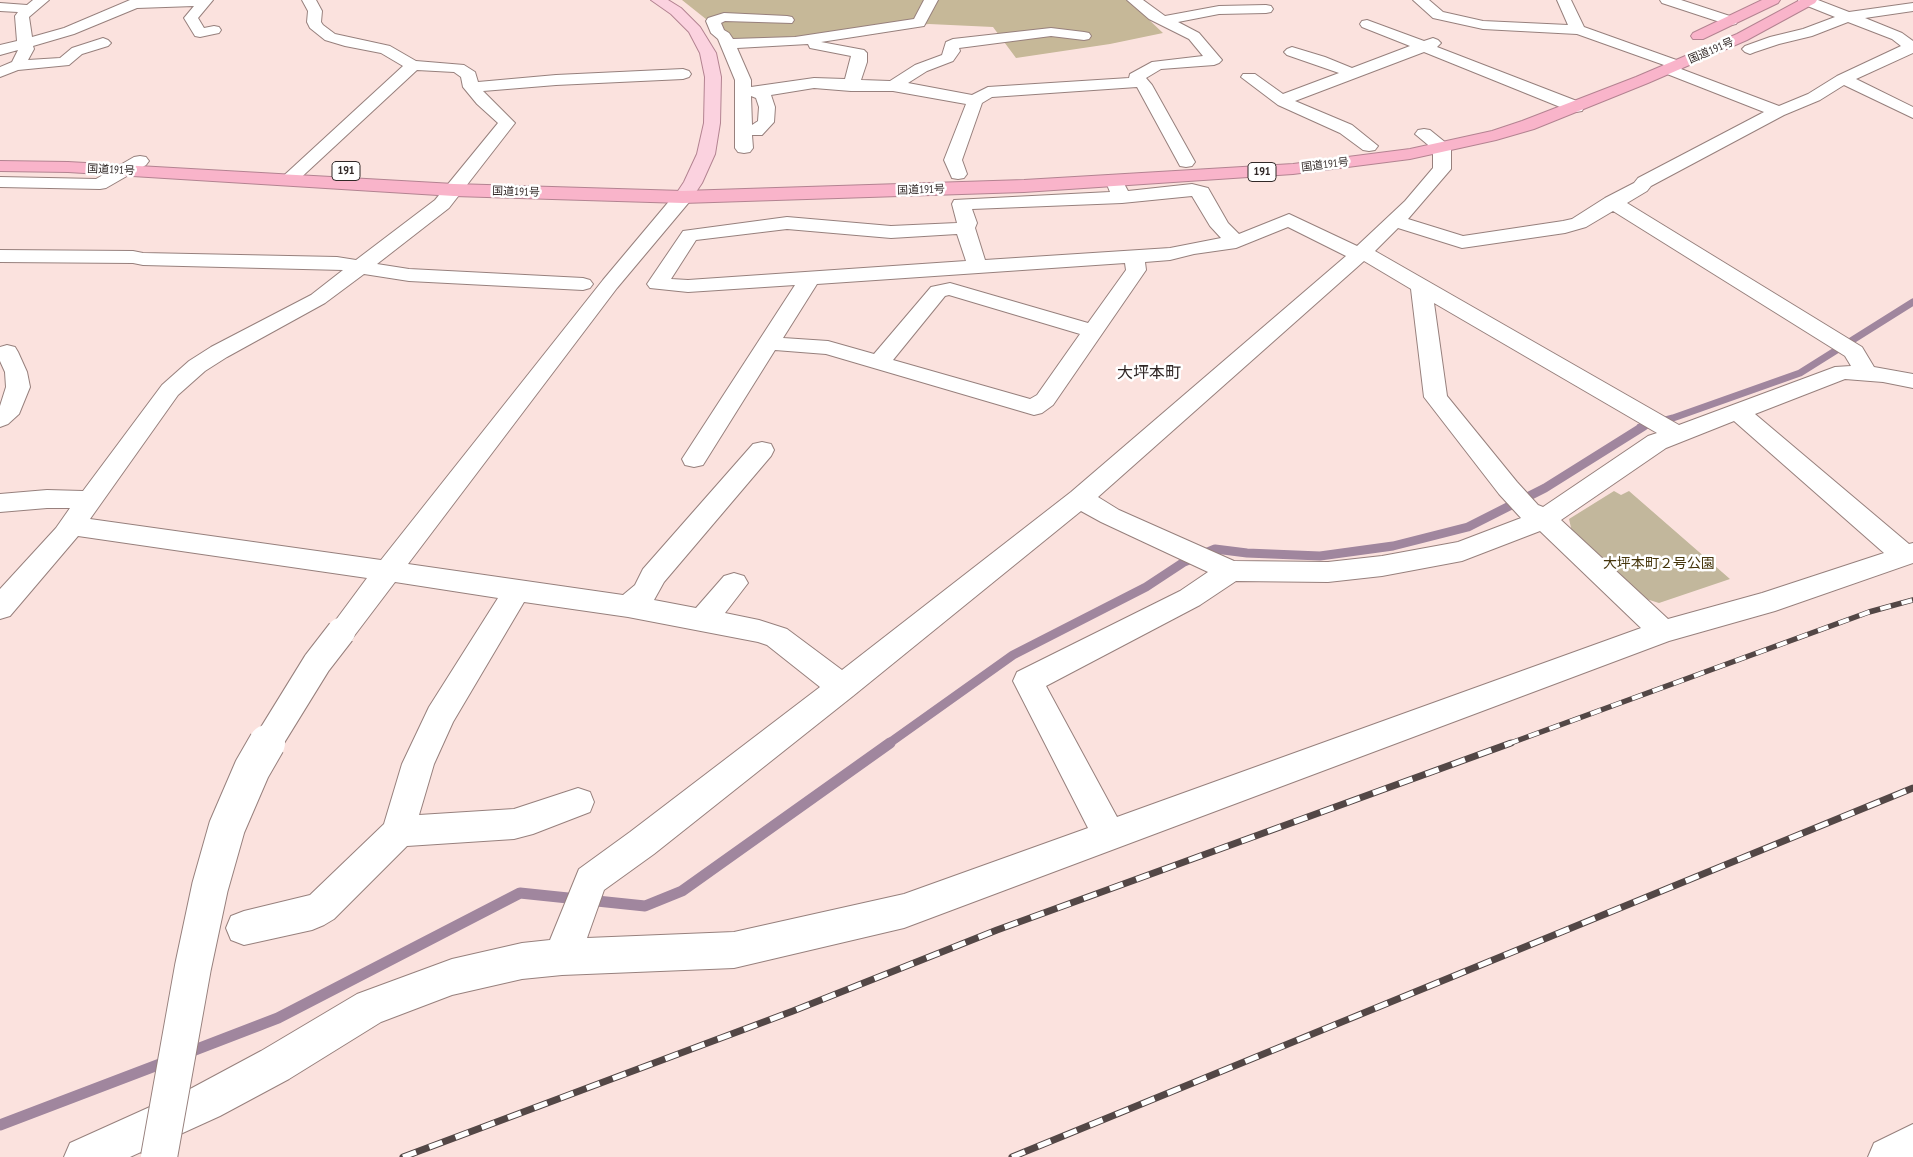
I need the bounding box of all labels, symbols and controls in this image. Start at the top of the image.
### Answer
street label: 国道191号 [1686,36,1736,66]
street label: 国道191号 [1300,156,1350,174]
street label: 国道191号 [87,162,135,178]
road number: 191 [332,162,360,180]
road number: 191 [1248,162,1276,182]
street label: 国道191号 [897,183,945,197]
street label: 国道191号 [492,185,540,199]
district label: 大坪本町 [1117,363,1181,383]
park label: 大坪本町２号公園 [1603,556,1715,572]

